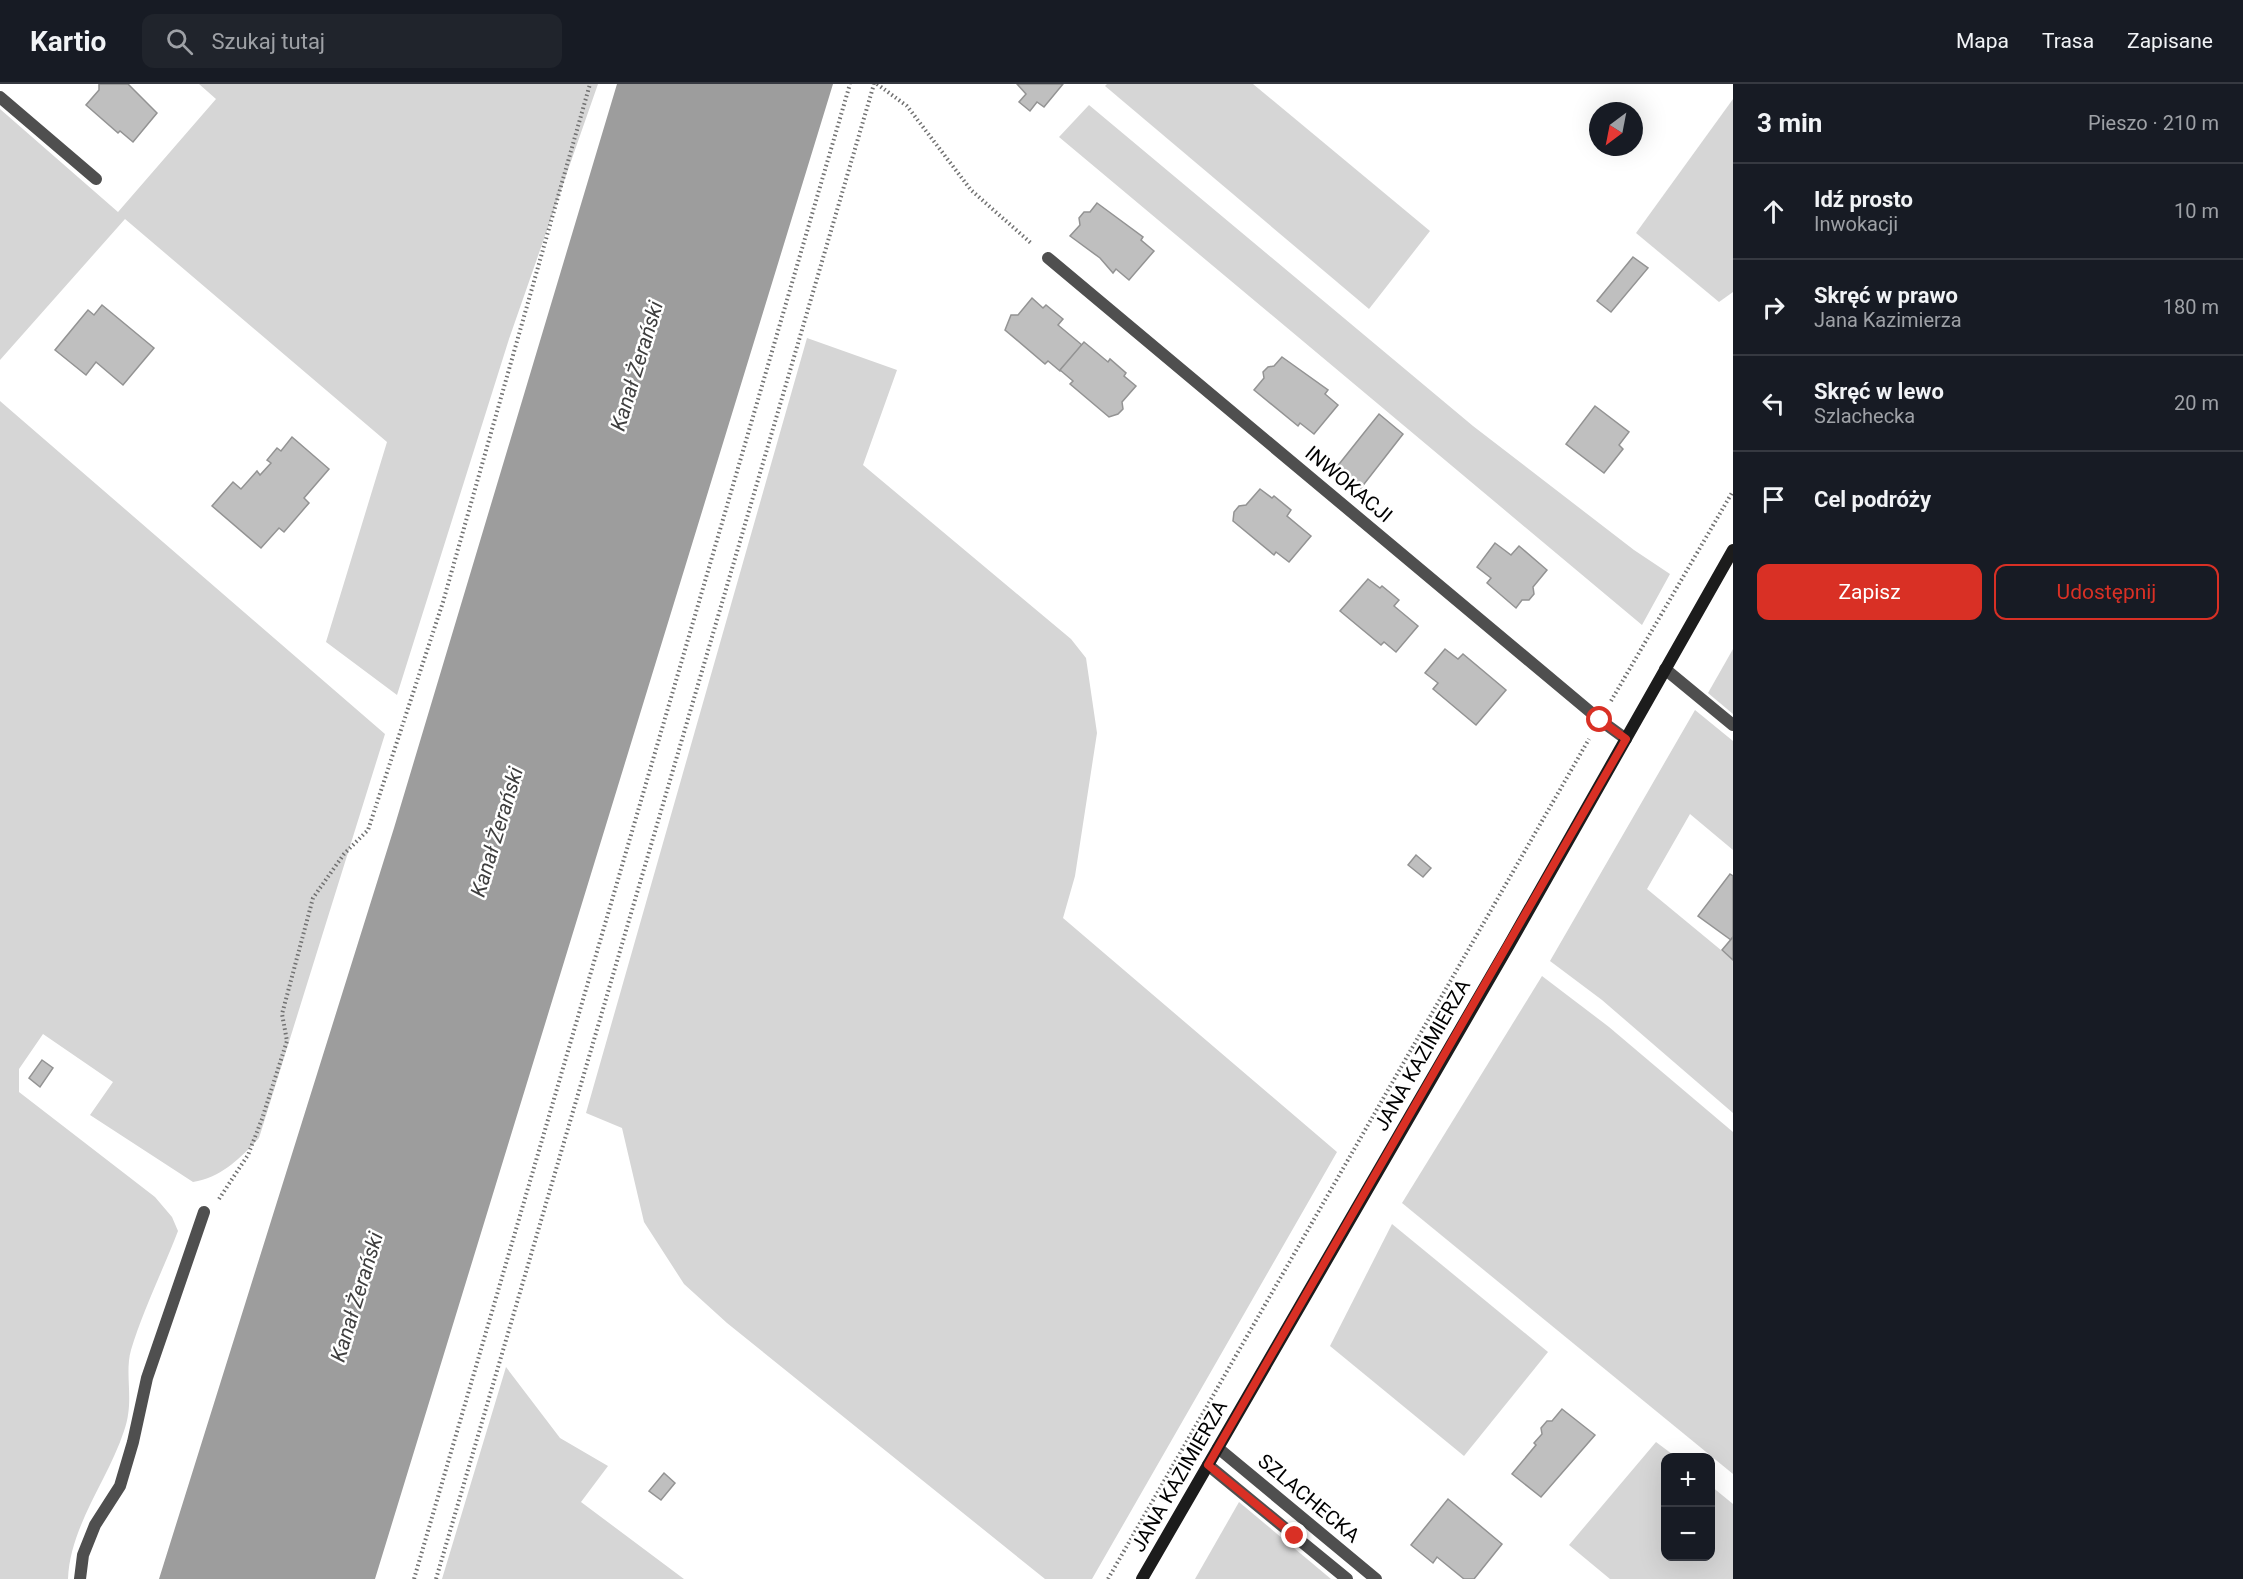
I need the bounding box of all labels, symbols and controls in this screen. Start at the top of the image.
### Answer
search box [142,14,562,68]
text: Kartio [30,25,106,58]
icon: search [163,25,196,58]
text: Szukaj tutaj [211,29,325,54]
text: Mapa [1956,29,2009,53]
text: Trasa [2042,29,2094,53]
text: Zapisane [2127,29,2213,53]
north arrow [1589,102,1643,156]
text: 3 min [1757,108,1822,138]
text: Pieszo · 210 m [2088,111,2219,135]
text: Idź prosto [1814,187,1913,212]
icon: ahead [1757,195,1790,228]
text: 10 m [2174,199,2219,223]
text: Inwokacji [1814,212,1898,236]
text: Skręć w prawo [1814,283,1958,308]
icon: right [1757,291,1790,324]
text: 180 m [2163,295,2219,319]
water label: Kanał Żerański [606,298,668,434]
text: Jana Kazimierza [1814,308,1962,332]
text: Skręć w lewo [1814,379,1944,404]
icon: left [1757,387,1790,420]
text: 20 m [2174,391,2219,415]
text: Szlachecka [1814,404,1915,428]
street label: INWOKACJI [1301,441,1397,527]
icon: arrive [1757,483,1790,516]
text: Cel podróży [1814,487,1931,512]
button: Zapisz [1757,564,1982,620]
button: Udostępnij [1994,564,2219,620]
route start [1586,706,1612,732]
water label: Kanał Żerański [466,764,528,900]
street label: JANA KAZIMIERZA [1369,975,1475,1135]
water label: Kanał Żerański [326,1229,388,1365]
street label: JANA KAZIMIERZA [1126,1396,1232,1556]
street label: SZLACHECKA [1253,1449,1365,1547]
map controls [1661,1453,1715,1561]
button: + [1661,1453,1715,1507]
button: − [1661,1507,1715,1561]
route end [1281,1522,1307,1548]

